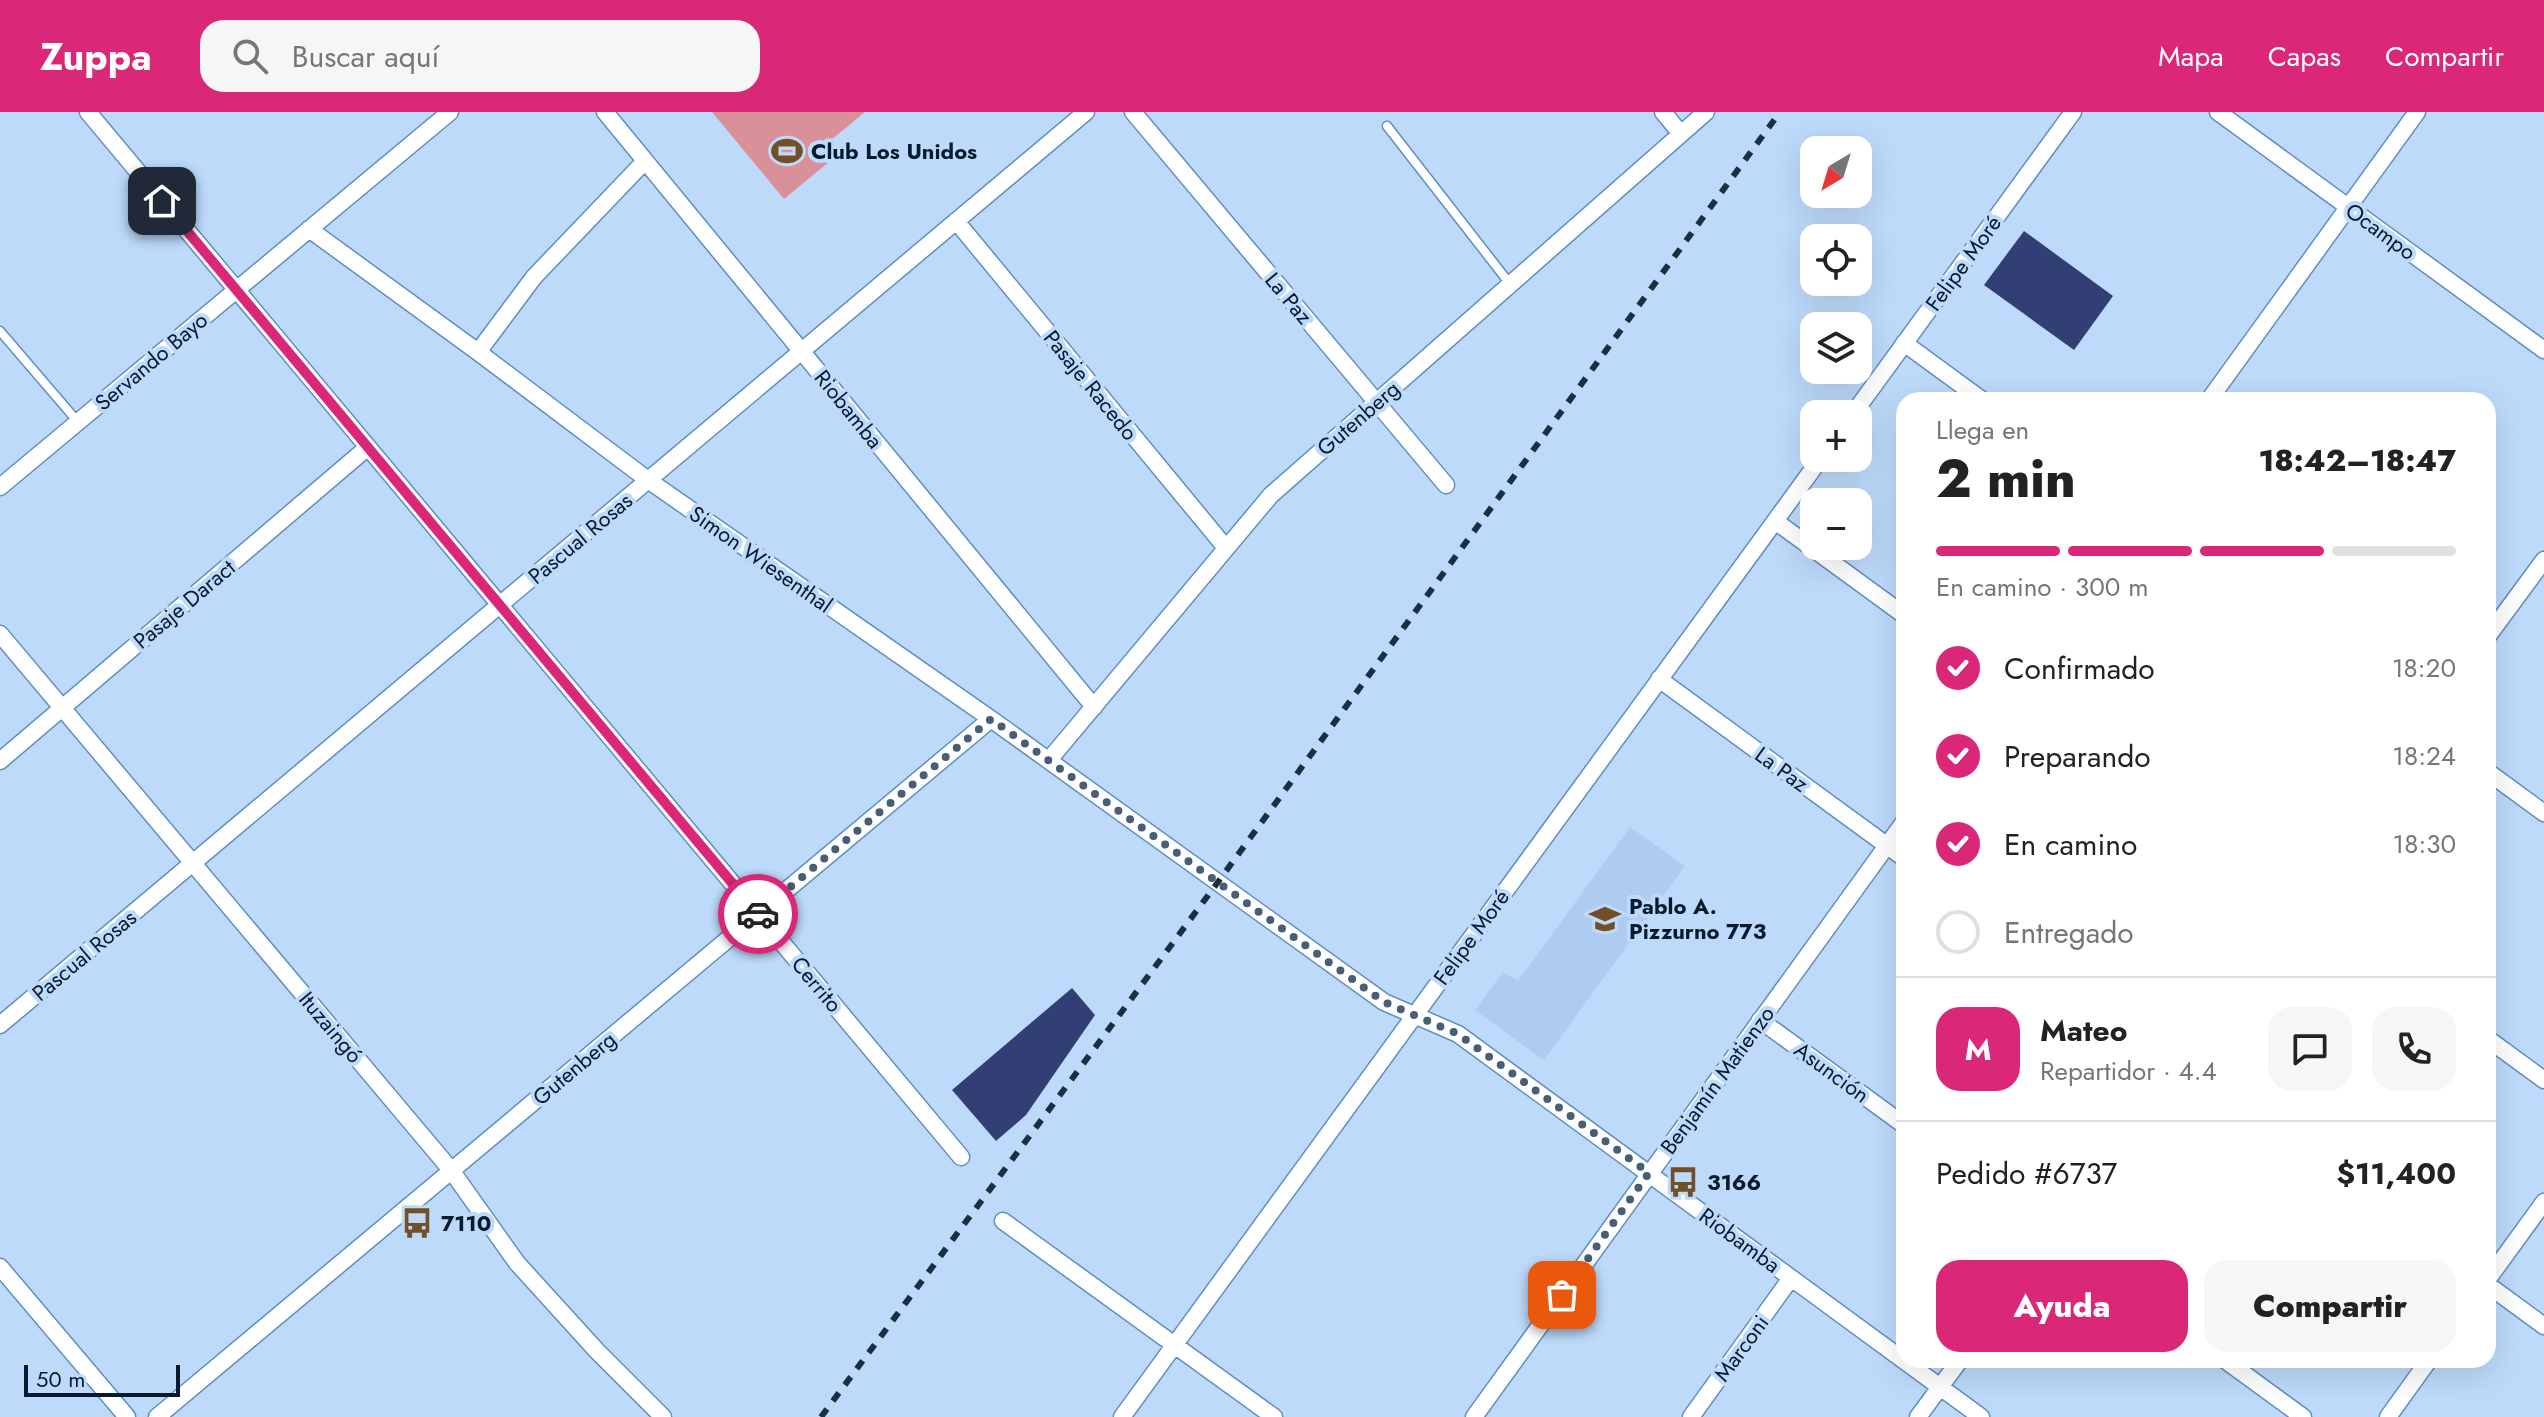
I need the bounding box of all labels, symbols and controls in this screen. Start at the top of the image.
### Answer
search box [200,20,760,92]
text: Zuppa [40,29,152,84]
icon: search [228,34,272,78]
text: Buscar aquí [292,35,439,78]
text: Mapa [2158,36,2224,77]
text: Capas [2268,36,2341,77]
text: Compartir [2385,36,2504,77]
sports icon: Club Los Unidos [770,134,804,168]
place label: Club Los Unidos [811,135,977,167]
north arrow [1800,136,1872,208]
map controls [1800,136,1872,560]
pin [128,167,196,235]
icon: home [140,179,184,223]
street label: Ocampo [2339,194,2423,268]
street label: Felipe Moré [1917,209,2009,317]
button: locate [1800,224,1872,296]
street label: La Paz [1258,265,1320,331]
street label: Servando Bayo [88,304,214,418]
button: layers [1800,312,1872,384]
street label: Pasaje Racedo [1036,323,1146,447]
street label: Riobamba [807,363,891,455]
street label: Gutenberg [1310,373,1406,463]
button: + [1800,400,1872,472]
text: Llega en [1936,411,2029,449]
text: 18:42–18:47 [2259,439,2456,482]
text: 2 min [1936,441,2076,517]
street label: Pascual Rosas [521,485,639,591]
button: − [1800,488,1872,560]
street label: Simon Wiesenthal [683,498,839,620]
street label: Pasaje Daract [126,551,242,656]
text: En camino · 300 m [1936,568,2148,606]
icon: check [1936,646,1980,690]
text: Confirmado [2004,647,2155,690]
text: 18:20 [2392,649,2456,687]
icon: check [1936,734,1980,778]
text: Preparando [2004,735,2151,778]
text: 18:24 [2392,737,2456,775]
street label: La Paz [1749,739,1815,799]
icon: check [1936,822,1980,866]
text: En camino [2004,823,2137,866]
text: 18:30 [2393,825,2456,863]
courier [718,874,798,954]
street label: Felipe Moré [1425,883,1517,991]
place label: Pablo A. Pizzurno 773 [1629,890,1766,947]
icon: car [736,892,780,936]
street label: Pascual Rosas [25,902,143,1008]
school or university icon: Pablo A. Pizzurno 773 [1588,902,1622,936]
text: Entregado [2004,911,2134,954]
street label: Cerrito [784,949,850,1019]
street label: Ituzaingó [292,984,370,1070]
street label: Benjamín Matienzo [1652,999,1782,1161]
button: chat [2268,1007,2352,1091]
button: phone [2372,1007,2456,1091]
text: Mateo [2040,1009,2127,1052]
street label: Gutenberg [525,1023,623,1113]
text: M [1965,1028,1991,1071]
street label: Asunción [1788,1034,1876,1110]
text: Repartidor · 4.4 [2040,1052,2217,1090]
text: Pedido #6737 [1936,1152,2117,1195]
text: $11,400 [2336,1152,2456,1195]
bus stop icon: 3166 [1666,1165,1700,1199]
place label: 3166 [1707,1166,1761,1198]
street label: Riobamba [1693,1200,1787,1280]
bus stop icon: 7110 [400,1206,434,1240]
place label: 7110 [441,1207,491,1239]
button: Ayuda [1936,1260,2188,1352]
button: Compartir [2204,1260,2456,1352]
pin [1528,1261,1596,1329]
icon: bag [1540,1273,1584,1317]
street label: Marconi [1706,1308,1776,1388]
scale bar [24,1361,180,1397]
text: 50 m [36,1363,85,1395]

